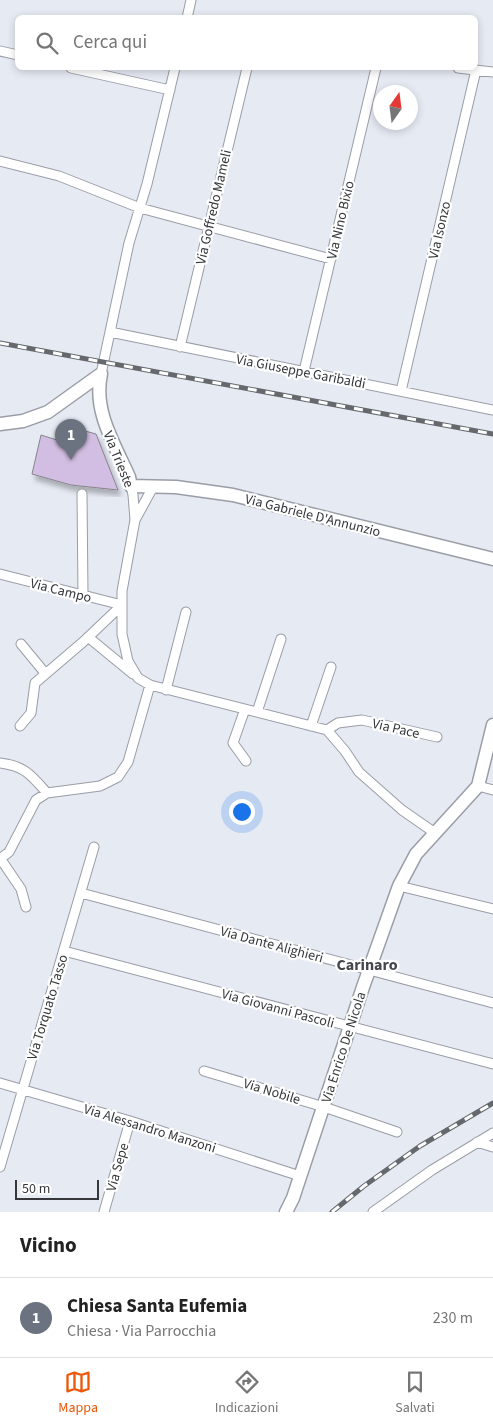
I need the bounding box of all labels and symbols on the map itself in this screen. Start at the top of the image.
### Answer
north arrow [373,85,418,130]
street label: Via Goffredo Mameli [191,148,237,267]
street label: Via Nino Bixio [322,179,360,261]
street label: Via Isonzo [424,199,456,261]
street label: Via Giuseppe Garibaldi [234,350,367,394]
pin: 1 [55,419,87,460]
street label: Via Trieste [98,428,139,491]
street label: Via Gabriele D'Annunzio [243,489,383,542]
street label: Via Campo [28,574,94,608]
street label: Via Pace [370,714,421,744]
your location [229,799,255,825]
street label: Via Dante Alighieri [218,922,326,968]
street label: Via Torquato Tasso [22,952,74,1063]
district label: Carinaro [336,954,398,976]
street label: Via Giovanni Pascoli [219,984,336,1034]
street label: Via Enrico De Nicola [317,989,371,1105]
street label: Via Nobile [241,1074,303,1110]
street label: Via Alessandro Manzoni [81,1099,218,1159]
street label: Via Sepe [102,1141,134,1194]
scale bar [15,1177,99,1200]

